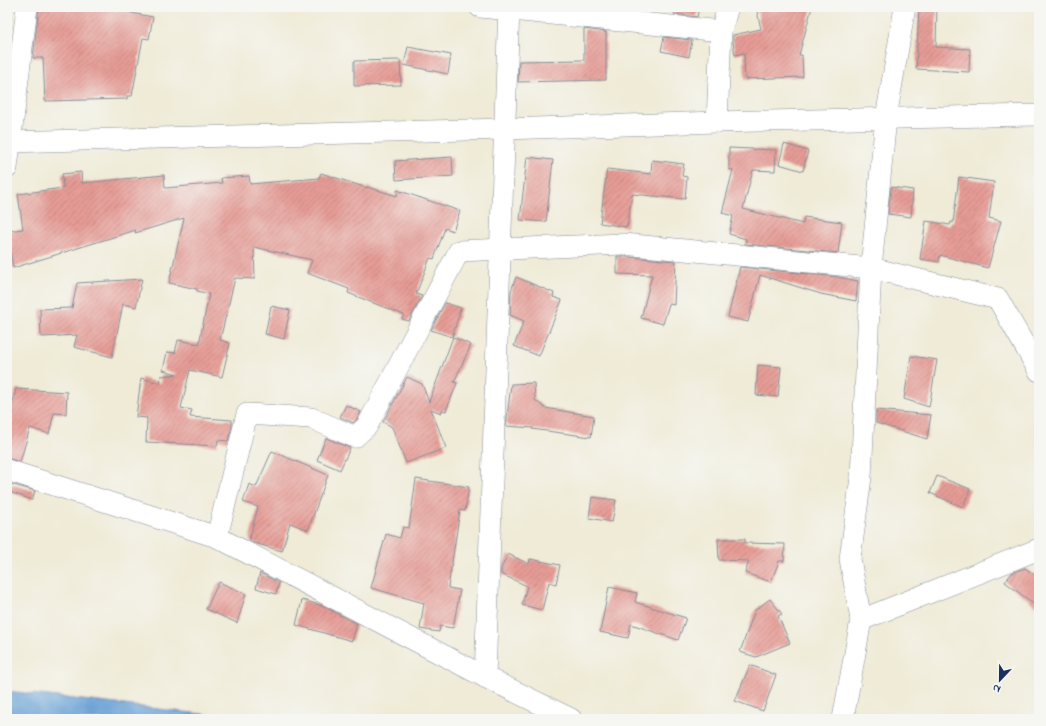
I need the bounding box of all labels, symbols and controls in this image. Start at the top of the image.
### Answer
north arrow [980,660,1020,700]
text: N [990,680,1003,697]

